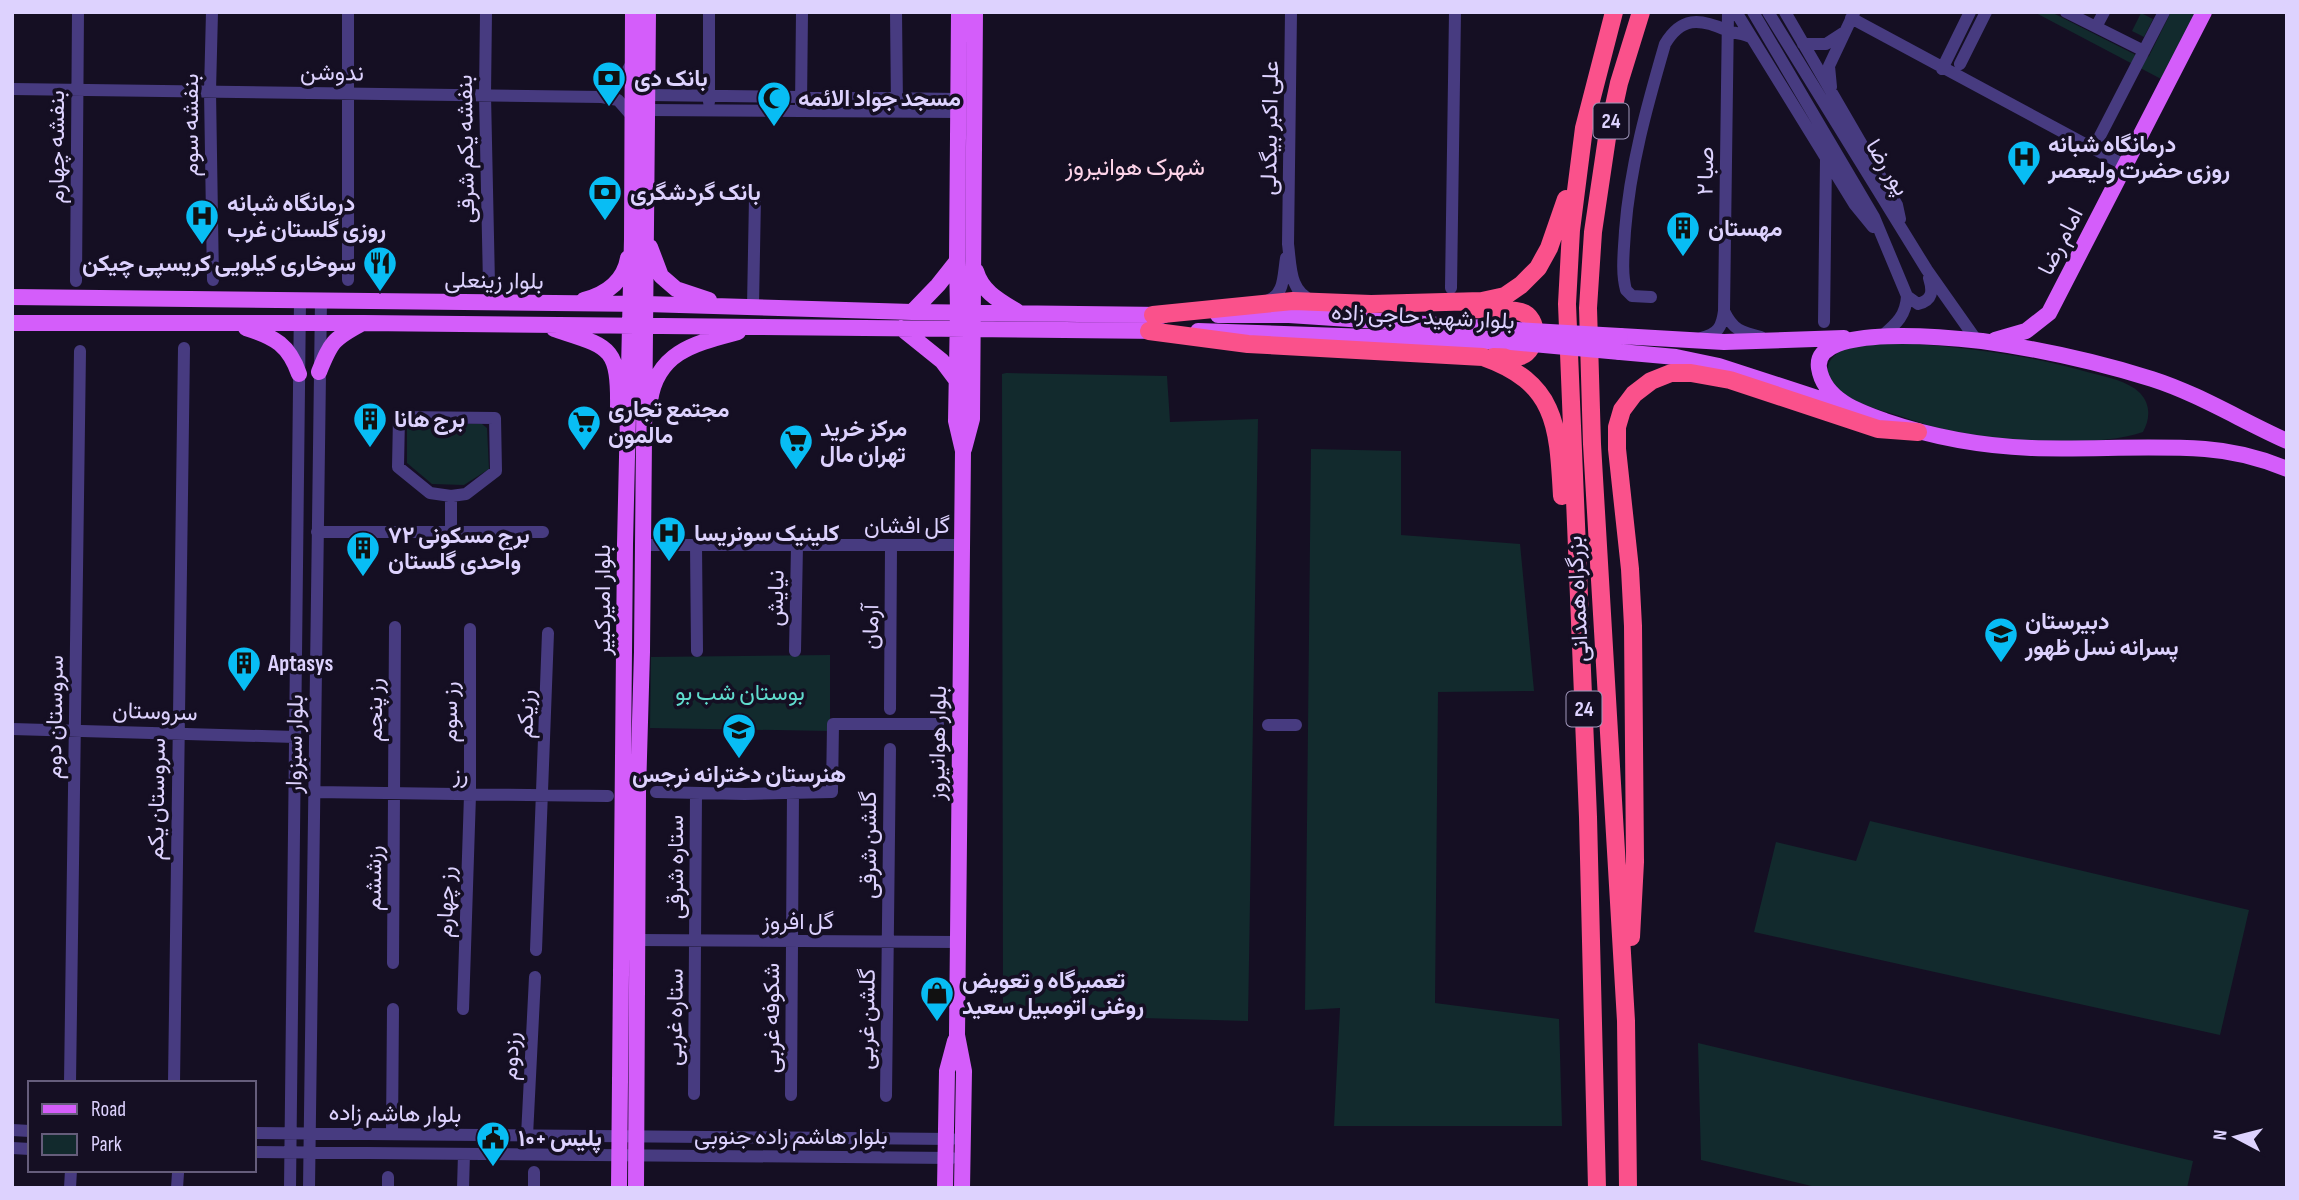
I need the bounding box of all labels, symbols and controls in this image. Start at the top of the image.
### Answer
street label: ندوشن [300,58,364,88]
bank icon: بانک دی [590,59,628,108]
street label: علی اکبر بیگدلی [1255,60,1285,196]
place label: بانک دی [634,65,708,93]
street label: بنفشه سوم [177,73,205,177]
street label: بنفشه یکم شرقی [451,74,481,224]
mosque icon: مسجد جواد الائمه [755,79,793,128]
place label: مسجد جواد الائمه [798,85,961,113]
street label: بنفشه چهارم [43,90,72,204]
road number: 24 [1594,104,1628,138]
place label: درمانگاه شبانه روزی حضرت ولیعصر [2047,131,2230,185]
street label: پور رضا [1858,134,1915,202]
hospital icon: درمانگاه شبانه روزی حضرت ولیعصر [2005,138,2043,187]
street label: صبا ۲ [1692,146,1720,196]
district label: شهرک هوانیروز [1064,153,1205,182]
bank icon: بانک گردشگری [586,173,624,222]
place label: بانک گردشگری [630,179,761,207]
place label: درمانگاه شبانه روزی گلستان غرب [227,190,386,244]
hospital icon: درمانگاه شبانه روزی گلستان غرب [183,197,221,246]
street label: امام رضا [2032,203,2090,280]
building icon: مهستان [1664,209,1702,258]
place label: مهستان [1708,215,1783,243]
restaurant icon: سوخاری کیلویی کریسپی چیکن [361,244,399,293]
place label: سوخاری کیلویی کریسپی چیکن [82,250,356,279]
street label: بلوار زینعلی [444,266,544,296]
street label: بلوار شهید حاجی زاده [1330,298,1515,336]
place label: مجتمع تجاری مالمون [608,396,729,450]
building icon: برج هانا [351,400,389,449]
supermarket icon: مجتمع تجاری مالمون [565,403,603,452]
place label: برج هانا [394,406,465,435]
place label: مرکز خرید تهران مال [820,415,907,469]
supermarket icon: مرکز خرید تهران مال [777,422,815,471]
street label: گل افشان [864,512,950,540]
hospital icon: کلینیک سونریسا [650,514,688,563]
place label: کلینیک سونریسا [694,520,839,548]
place label: برج مسکونی ۷۲ واحدی گلستان [388,522,530,576]
building icon: برج مسکونی ۷۲ واحدی گلستان [344,529,382,578]
street label: بزرگراه همدانی [1561,535,1595,663]
street label: بلوار امیرکبیر [589,545,617,656]
street label: نیایش [762,570,790,627]
street label: آرمان [857,602,885,650]
place label: دبیرستان پسرانه نسل ظهور [2024,608,2179,663]
school or university icon: دبیرستان پسرانه نسل ظهور [1982,615,2020,664]
building icon: Aptasys [225,644,263,693]
place label: Aptasys [267,650,333,678]
street label: سروستان دوم [40,655,70,779]
street label: رز پنجم [361,678,390,742]
park label: بوستان شب بو [675,679,805,707]
street label: رز سوم [436,681,464,743]
street label: بلوار هوانیروز [923,685,953,802]
street label: رزیکم [511,689,541,739]
road number: 24 [1566,692,1602,726]
street label: بلوار سبزوار [280,694,310,795]
street label: سروستان [112,697,198,727]
school or university icon: هنرستان دخترانه نرجس [720,711,758,760]
street label: سروستان یکم [142,737,172,861]
street label: رز [452,761,469,789]
place label: هنرستان دخترانه نرجس [632,761,846,789]
street label: گلشن شرقی [855,791,883,899]
street label: ستاره شرقی [662,815,690,919]
street label: رزششم [359,845,389,911]
street label: رز چهارم [431,866,462,938]
street label: گل افروز [761,908,834,936]
street label: شکوفه غربی [758,963,786,1073]
place label: تعمیرگاه و تعویض روغنی اتومبیل سعید [962,967,1144,1021]
street label: ستاره غربی [660,968,690,1066]
street label: گلشن غربی [852,968,882,1070]
shop icon: تعمیرگاه و تعویض روغنی اتومبیل سعید [918,974,956,1023]
street label: رزدوم [496,1031,526,1081]
legend [28,1081,256,1172]
text: Road [91,1097,126,1122]
street label: بلوار هاشم زاده [328,1099,462,1129]
north arrow [2201,1102,2271,1172]
public building icon: پلیس +۱۰ [474,1119,512,1168]
street label: بلوار هاشم زاده جنوبی [694,1123,888,1151]
place label: پلیس +۱۰ [518,1125,602,1154]
text: N [2209,1129,2233,1142]
text: Park [91,1132,122,1157]

